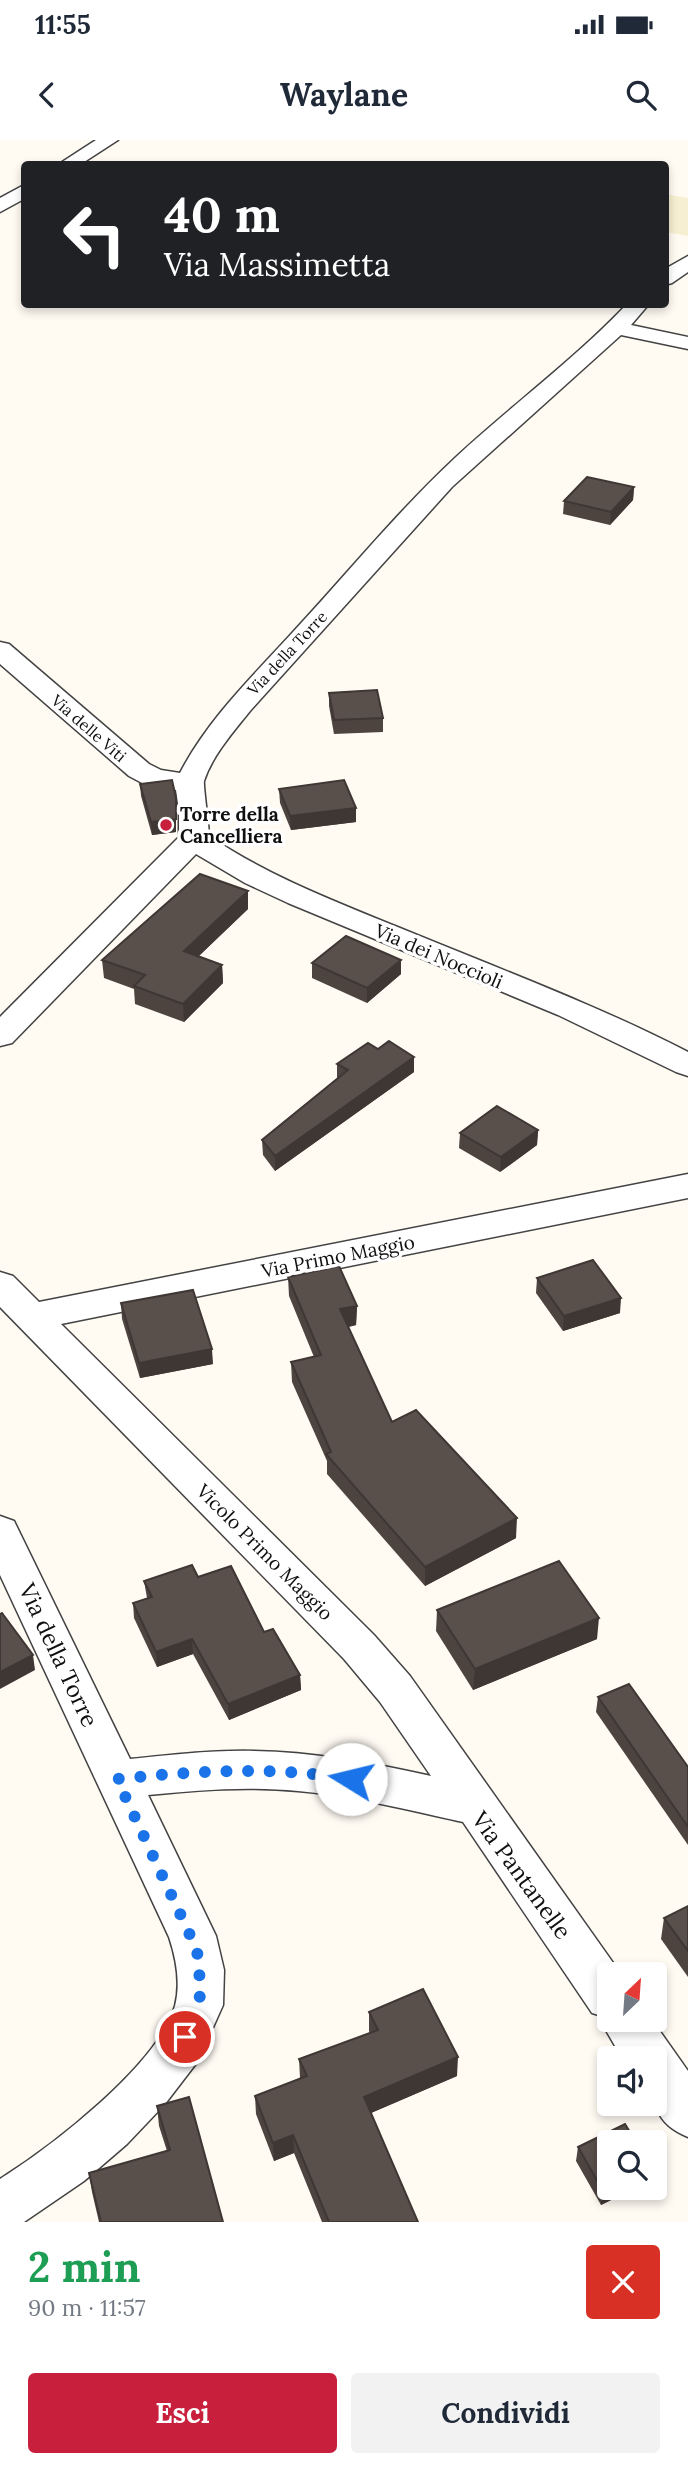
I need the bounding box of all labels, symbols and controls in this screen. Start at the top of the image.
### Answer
text: 11:55 [35,8,91,41]
text: Waylane [280,74,408,115]
icon: back [28,76,66,114]
icon: search [622,76,660,114]
text: 40 m [164,183,280,245]
icon: left [49,189,140,280]
text: Via Massimetta [164,244,390,285]
street label: Via della Torre [242,607,331,700]
street label: Via delle Viti [47,689,131,766]
place label: Torre della Cancelliera [180,802,283,848]
marker: Torre della Cancelliera [158,817,174,833]
street label: Via dei Noccioli [370,918,507,994]
street label: Via Primo Maggio [258,1229,417,1283]
street label: Vicolo Primo Maggio [191,1478,338,1625]
street label: Via della Torre [13,1578,105,1731]
position arrow [314,1742,388,1816]
street label: Via Pantanelle [465,1805,578,1944]
north arrow [597,1962,667,2032]
map controls [597,1962,667,2200]
pin [155,2007,215,2067]
icon: arrive [166,2018,204,2056]
button: sound [597,2046,667,2116]
button: search [597,2130,667,2200]
text: 2 min [28,2240,141,2294]
button: close [586,2245,660,2319]
text: 90 m · 11:57 [28,2293,146,2322]
button: Esci [28,2373,337,2453]
button: Condividi [351,2373,660,2453]

